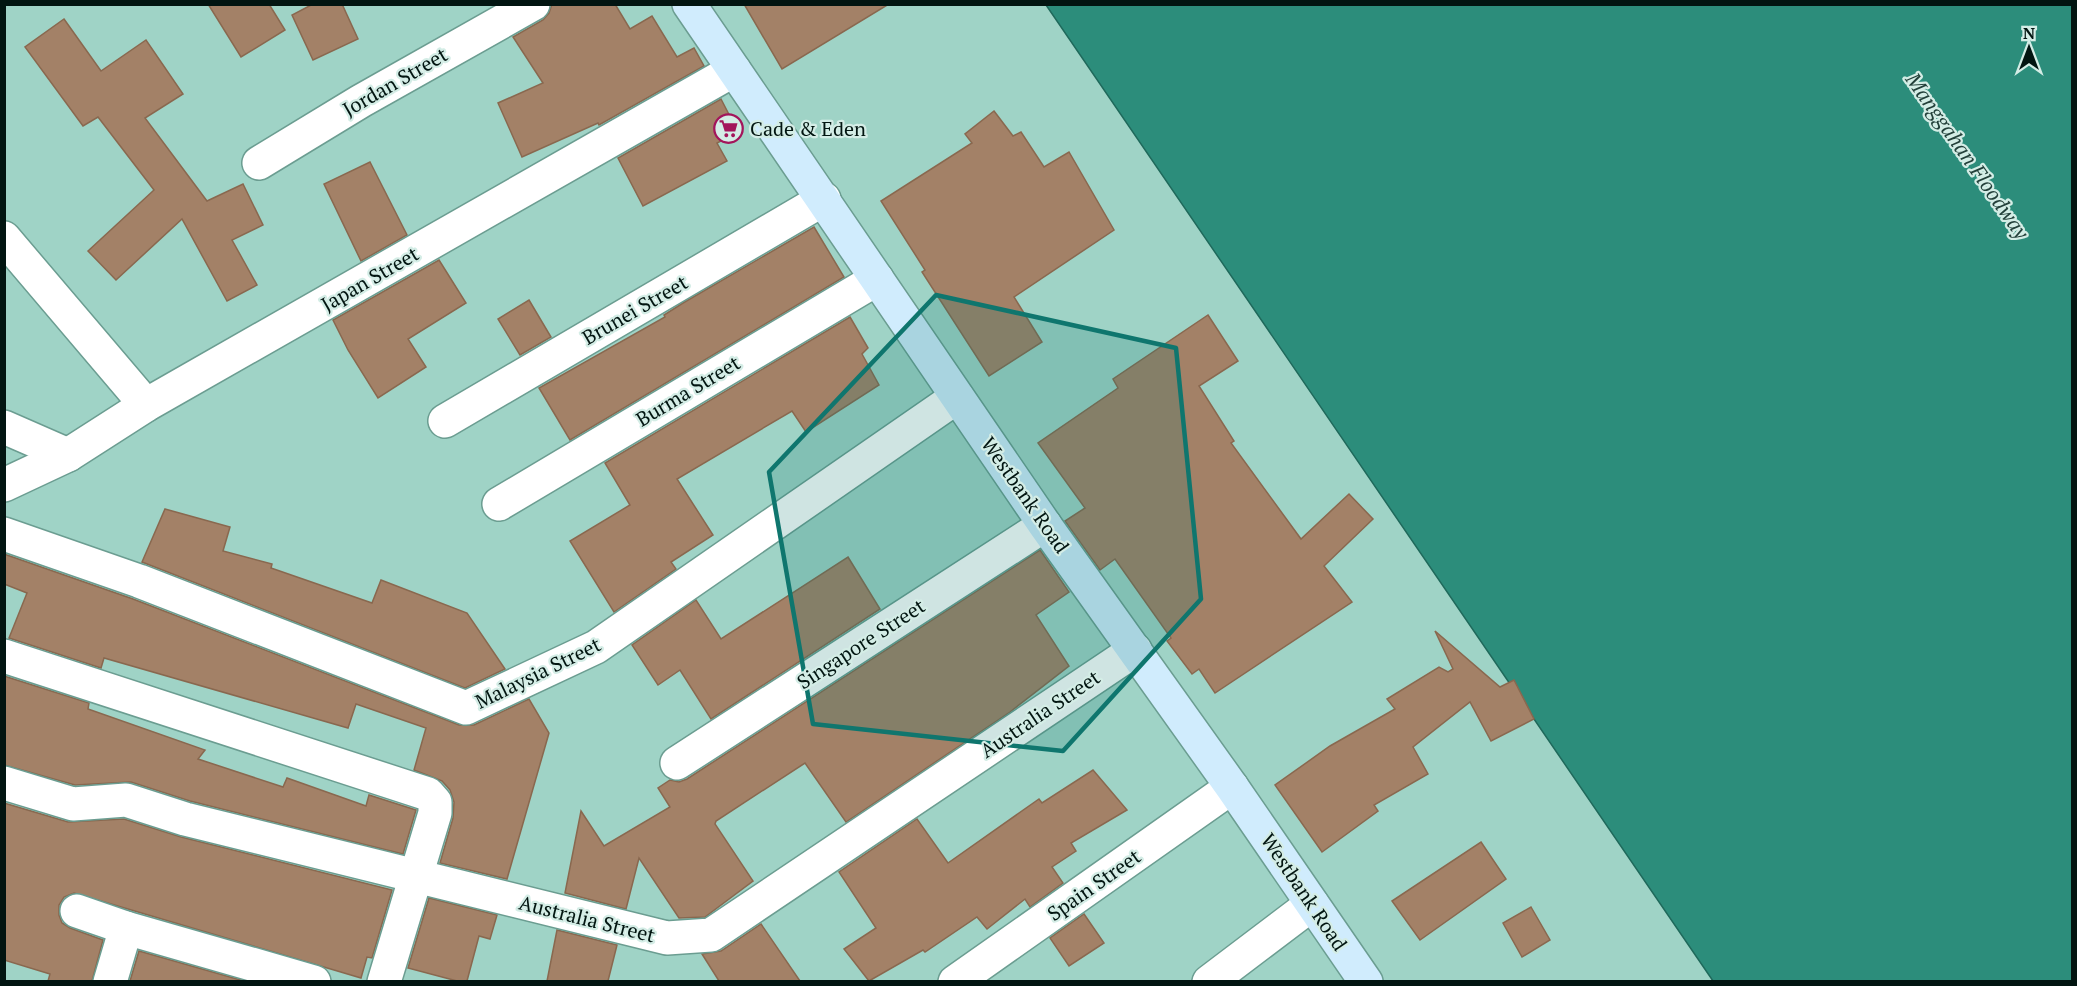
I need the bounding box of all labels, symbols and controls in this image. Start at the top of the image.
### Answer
north arrow [1999,18,2059,78]
text: N [2023,22,2035,44]
street label: Jordan Street [337,40,453,122]
water label: Manggahan Floodway [1899,66,2036,245]
supermarket icon: Cade & Eden [713,113,745,145]
place label: Cade & Eden [750,115,866,142]
street label: Japan Street [316,239,424,317]
street label: Brunei Street [577,268,693,351]
street label: Burma Street [631,349,745,432]
street label: Westbank Road [975,431,1076,558]
street label: Singapore Street [791,592,930,695]
street label: Malaysia Street [470,630,606,715]
street label: Australia Street [974,663,1106,764]
street label: Westbank Road [1255,828,1354,956]
street label: Spain Street [1042,842,1146,927]
street label: Australia Street [516,889,659,949]

